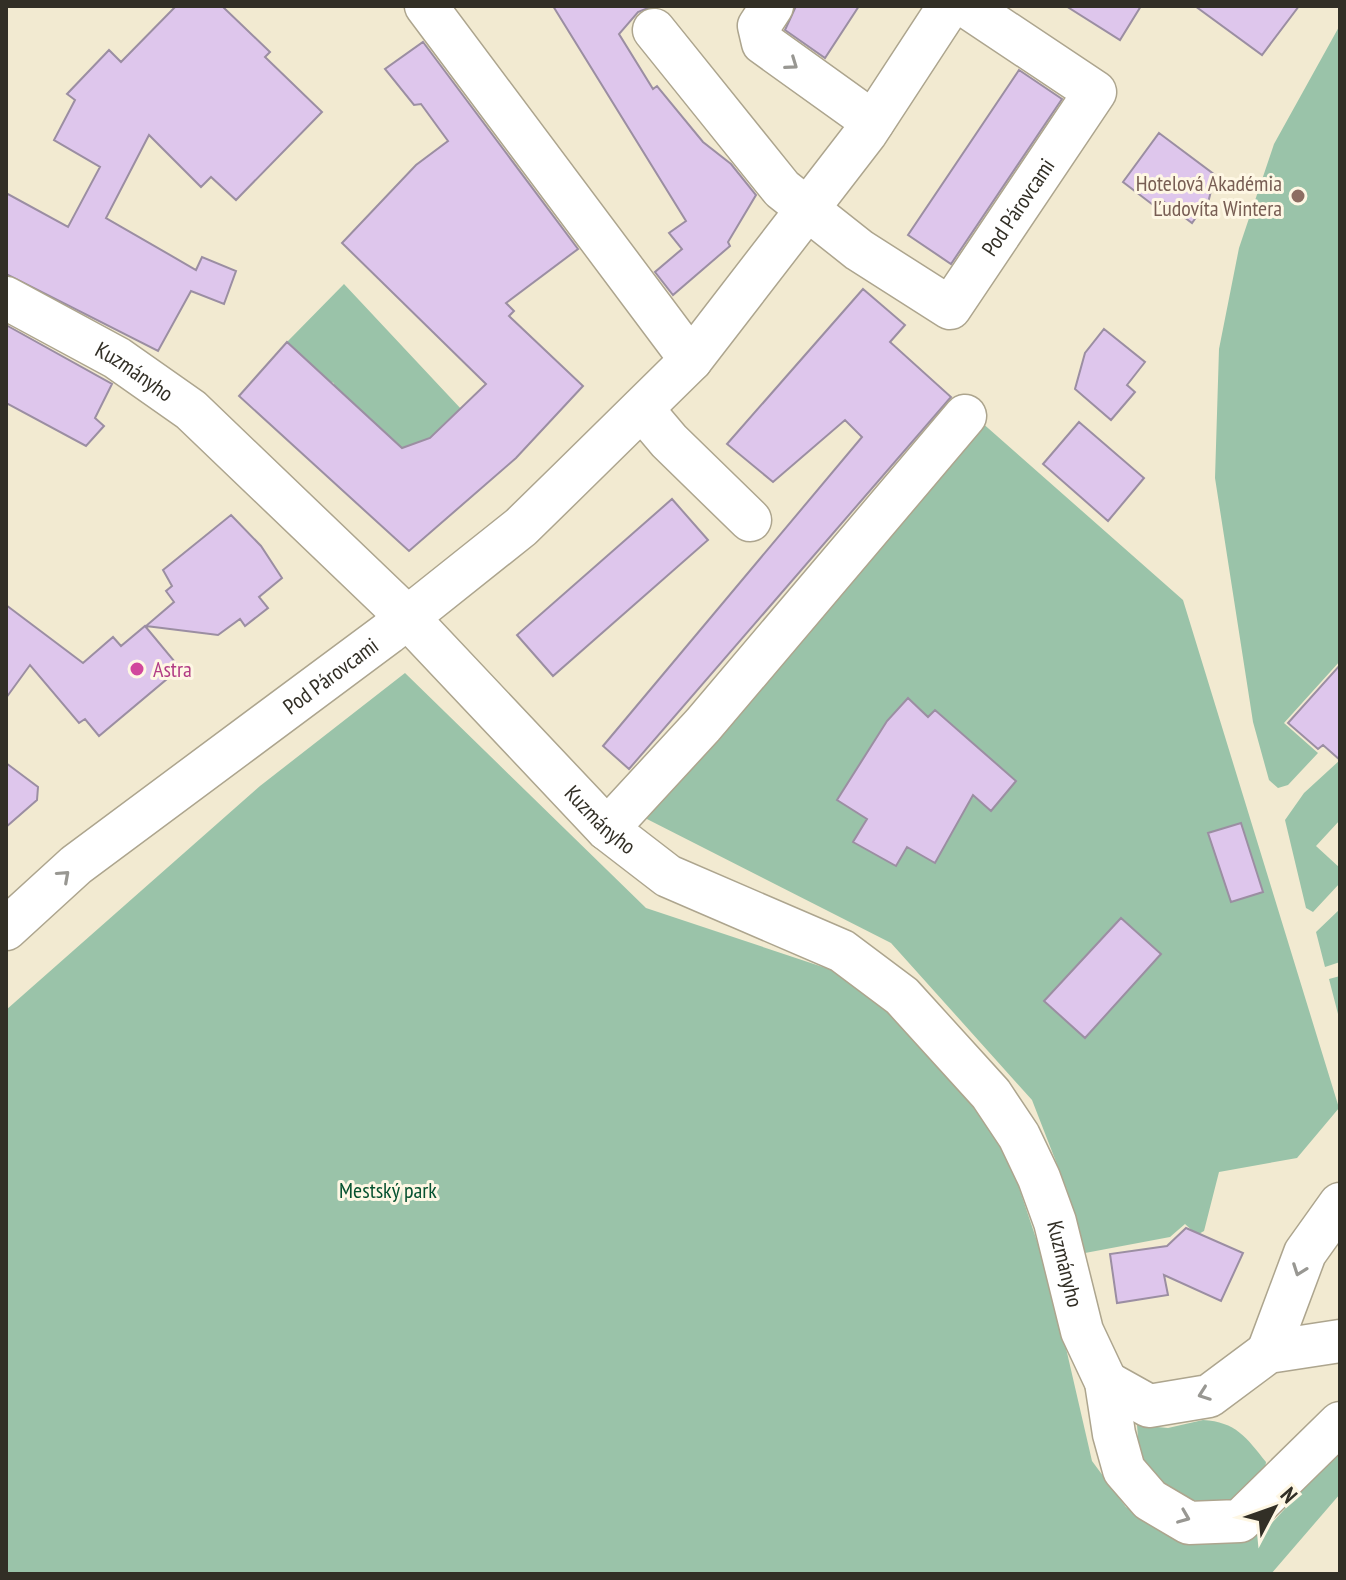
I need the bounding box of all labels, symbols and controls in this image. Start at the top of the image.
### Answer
one-way arrow [784,54,798,69]
street label: Pod Párovcami [975,153,1061,261]
place label: Hotelová Akadémia Ľudovíta Wintera [1136,169,1282,222]
marker: Hotelová Akadémia Ľudovíta Wintera [1289,187,1307,205]
street label: Kuzmányho [91,335,179,407]
street label: Pod Párovcami [277,631,384,720]
place label: Astra [153,655,192,683]
marker: Astra [128,660,146,678]
street label: Kuzmányho [559,779,642,860]
one-way arrow [54,872,69,886]
park label: Mestský park [339,1176,437,1204]
street label: Kuzmányho [1041,1218,1090,1310]
one-way arrow [1292,1262,1309,1276]
one-way arrow [1198,1385,1212,1401]
north arrow [1234,1468,1314,1548]
text: N [1275,1481,1304,1509]
one-way arrow [1176,1507,1190,1524]

